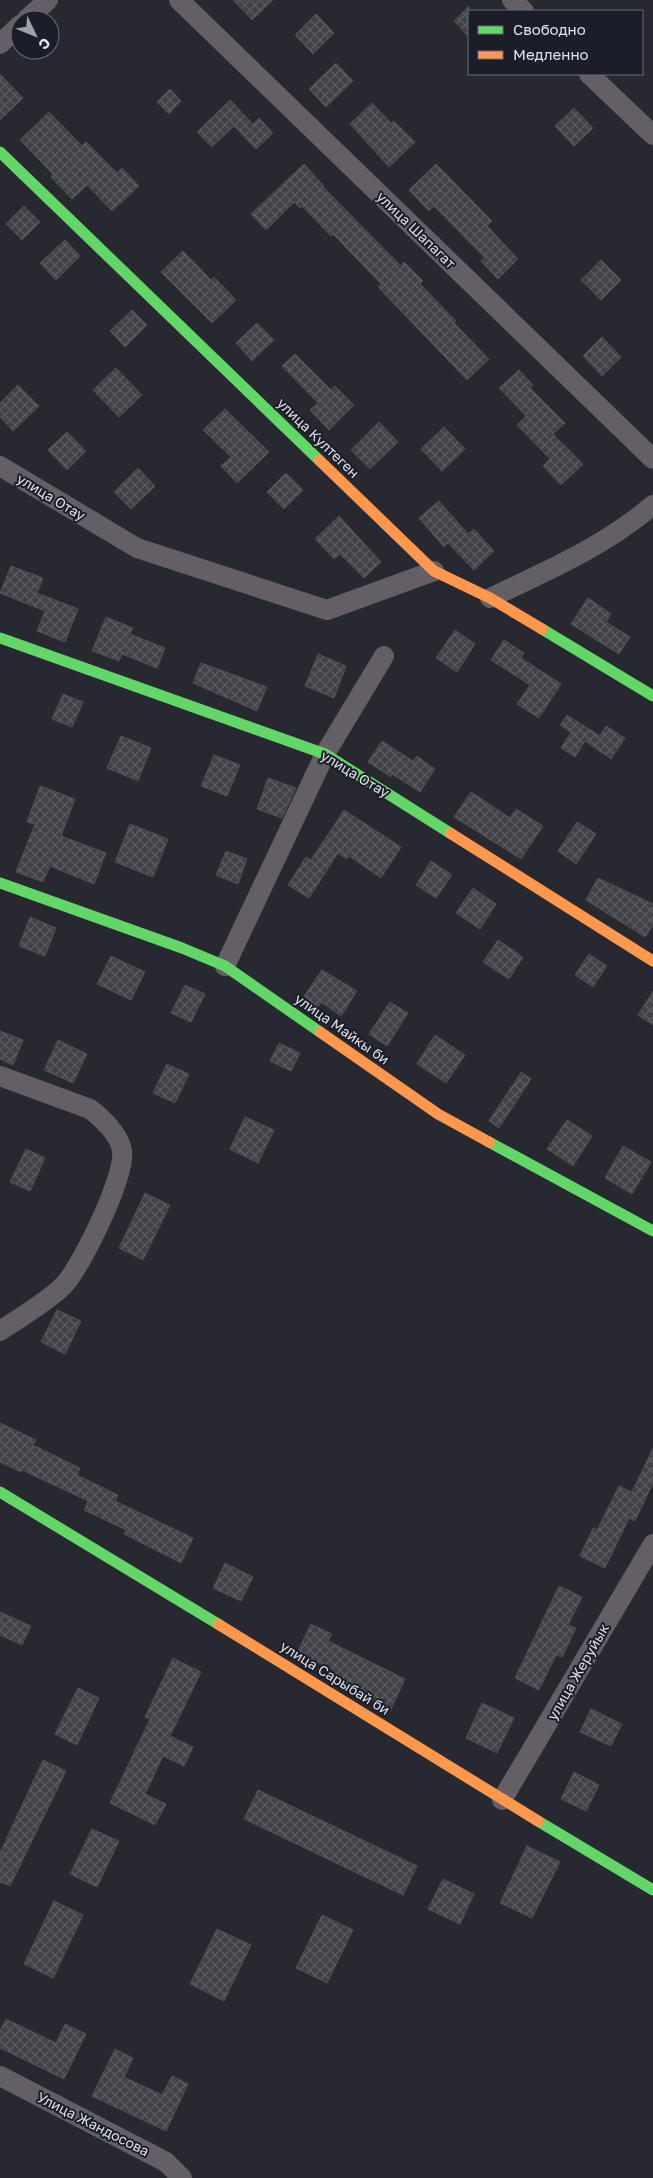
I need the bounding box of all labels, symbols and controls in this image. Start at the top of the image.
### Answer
north arrow [10,10,60,60]
legend [468,10,643,75]
text: Свободно [513,20,586,38]
text: С [35,35,54,54]
text: Медленно [513,45,589,63]
street label: улица Шапагат [373,188,459,272]
street label: улица Култеген [274,394,363,481]
street label: улица Отау [14,469,89,524]
street label: улица Отау [318,746,393,801]
street label: улица Майкы би [292,990,393,1068]
street label: улица Жеруйык [543,1620,612,1723]
street label: улица Сарыбай би [277,1637,393,1718]
street label: Улица Жандосова [34,2088,152,2159]

